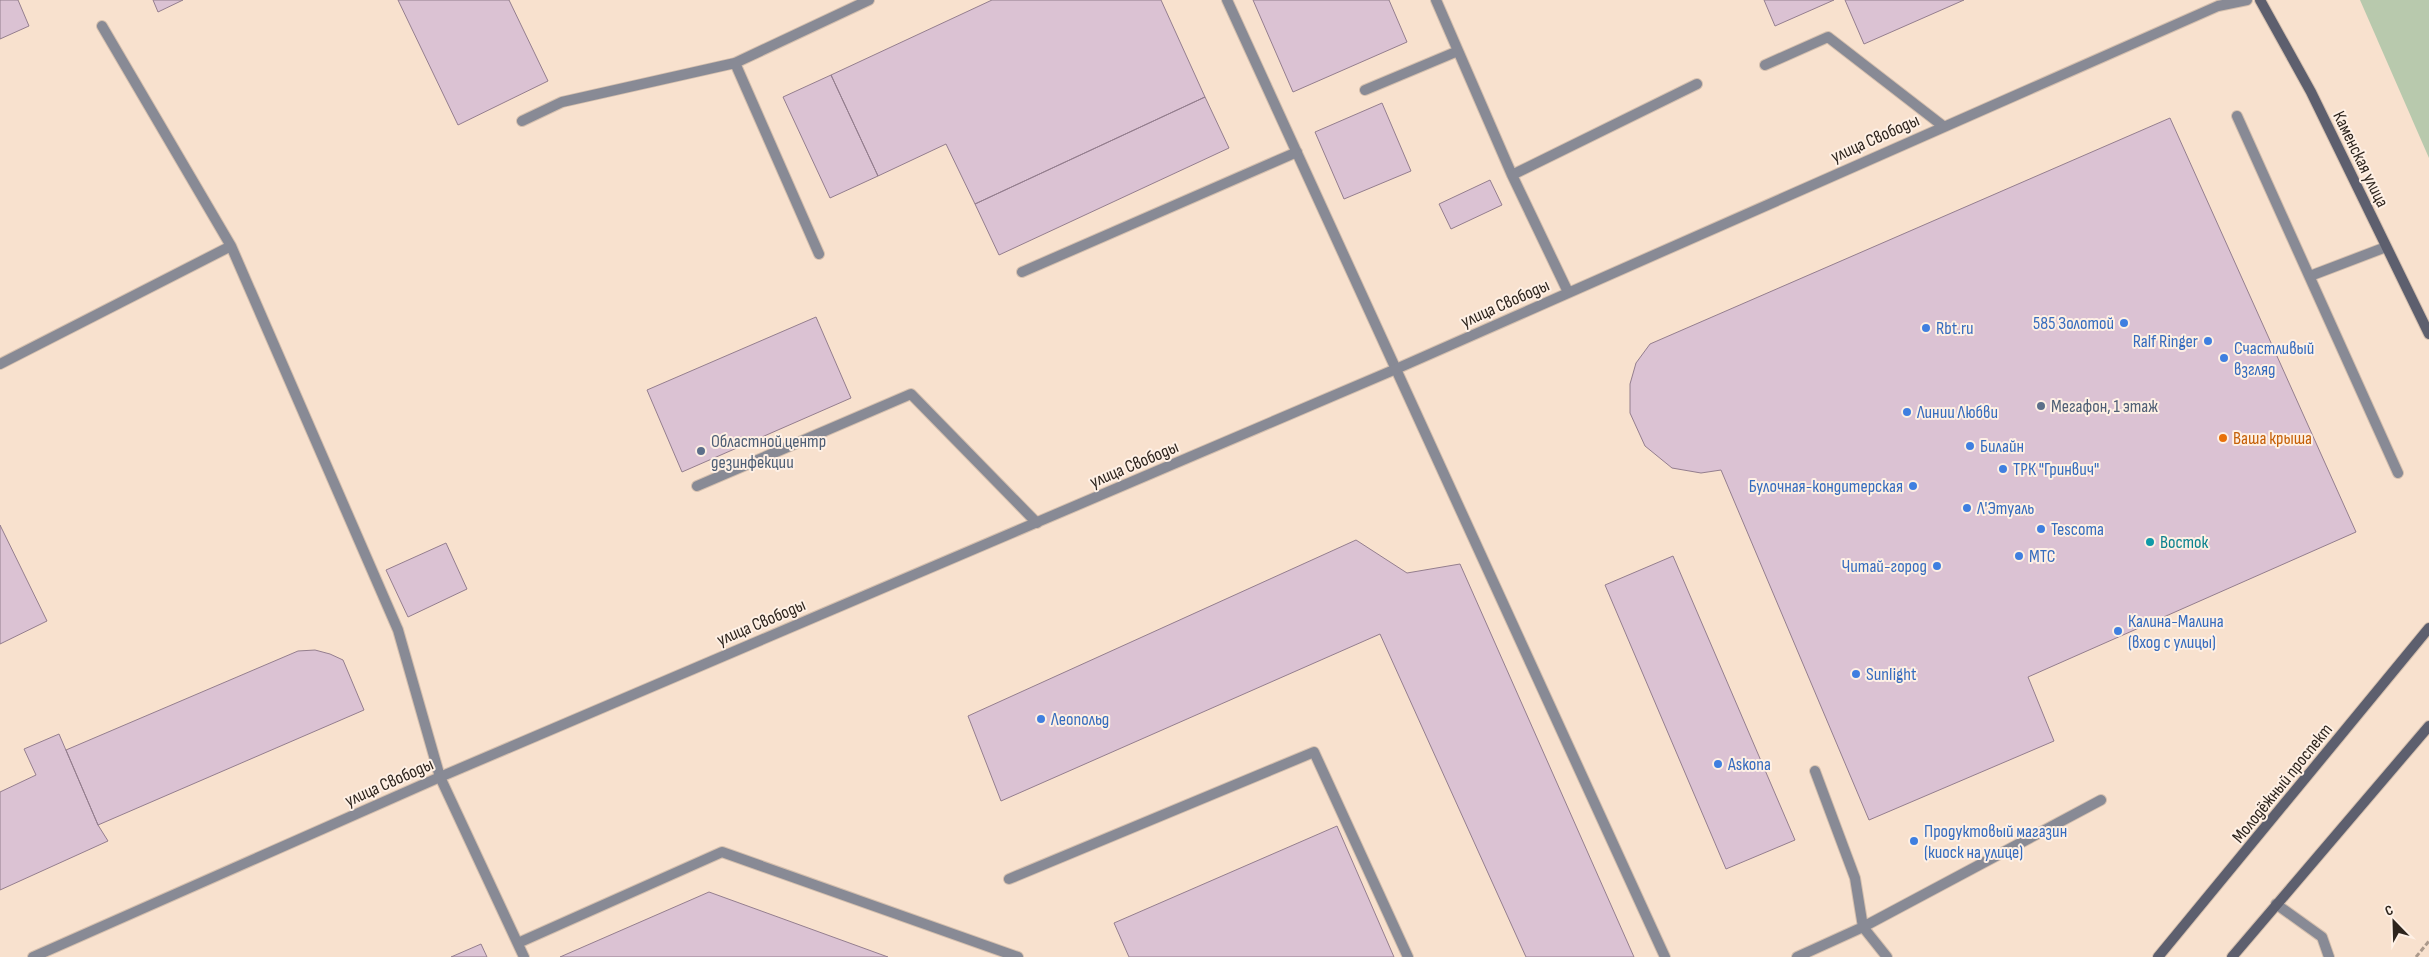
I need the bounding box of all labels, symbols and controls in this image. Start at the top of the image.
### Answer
street label: Каменская улица [2328,108,2393,211]
street label: улица Свободы [1828,110,1923,167]
street label: улица Свободы [1458,275,1553,332]
place label: 585 Золотой [2033,313,2114,334]
marker: 585 Золотой [2118,317,2130,329]
place label: Rbt.ru [1936,318,1974,339]
marker: Rbt.ru [1920,322,1932,334]
place label: Ralf Ringer [2133,331,2198,352]
marker: Ralf Ringer [2202,335,2214,347]
place label: Счастливый взгляд [2234,338,2314,380]
marker: Счастливый взгляд [2218,352,2230,364]
place label: Мегафон, 1 этаж [2051,396,2158,417]
marker: Мегафон, 1 этаж [2035,400,2047,412]
place label: Линии Любви [1916,402,1998,423]
marker: Линии Любви [1901,406,1913,418]
place label: Ваша крыша [2233,428,2312,449]
place label: Областной центр дезинфекции [711,431,826,473]
marker: Ваша крыша [2217,432,2229,444]
street label: улица Свободы [1087,436,1182,493]
place label: Билайн [1980,436,2024,457]
marker: Билайн [1964,440,1976,452]
marker: Областной центр дезинфекции [695,445,707,457]
place label: ТРК "Гринвич" [2013,459,2099,480]
marker: ТРК "Гринвич" [1997,463,2009,475]
place label: Булочная-кондитерская [1749,476,1903,497]
marker: Булочная-кондитерская [1907,480,1919,492]
place label: Л'Этуаль [1976,498,2035,519]
marker: Л'Этуаль [1961,502,1973,514]
place label: Tescoma [2051,519,2104,540]
marker: Tescoma [2035,523,2047,535]
place label: Восток [2160,532,2209,553]
marker: Восток [2144,536,2156,548]
place label: МТС [2029,546,2055,567]
marker: МТС [2013,550,2025,562]
place label: Читай-город [1842,556,1927,577]
marker: Читай-город [1931,560,1943,572]
street label: улица Свободы [714,594,809,651]
place label: Калина-Малина (вход с улицы) [2128,611,2224,653]
marker: Калина-Малина (вход с улицы) [2112,625,2124,637]
place label: Sunlight [1866,664,1917,685]
marker: Sunlight [1850,668,1862,680]
place label: Леопольд [1050,709,1109,730]
marker: Леопольд [1035,713,1047,725]
street label: Молодёжный проспект [2228,719,2337,847]
street label: улица Свободы [342,754,437,811]
place label: Askona [1727,754,1771,775]
marker: Askona [1712,758,1724,770]
place label: Продуктовый магазин (киоск на улице) [1924,821,2067,863]
marker: Продуктовый магазин (киоск на улице) [1908,835,1920,847]
north arrow [2369,897,2419,947]
text: С [2382,901,2396,920]

